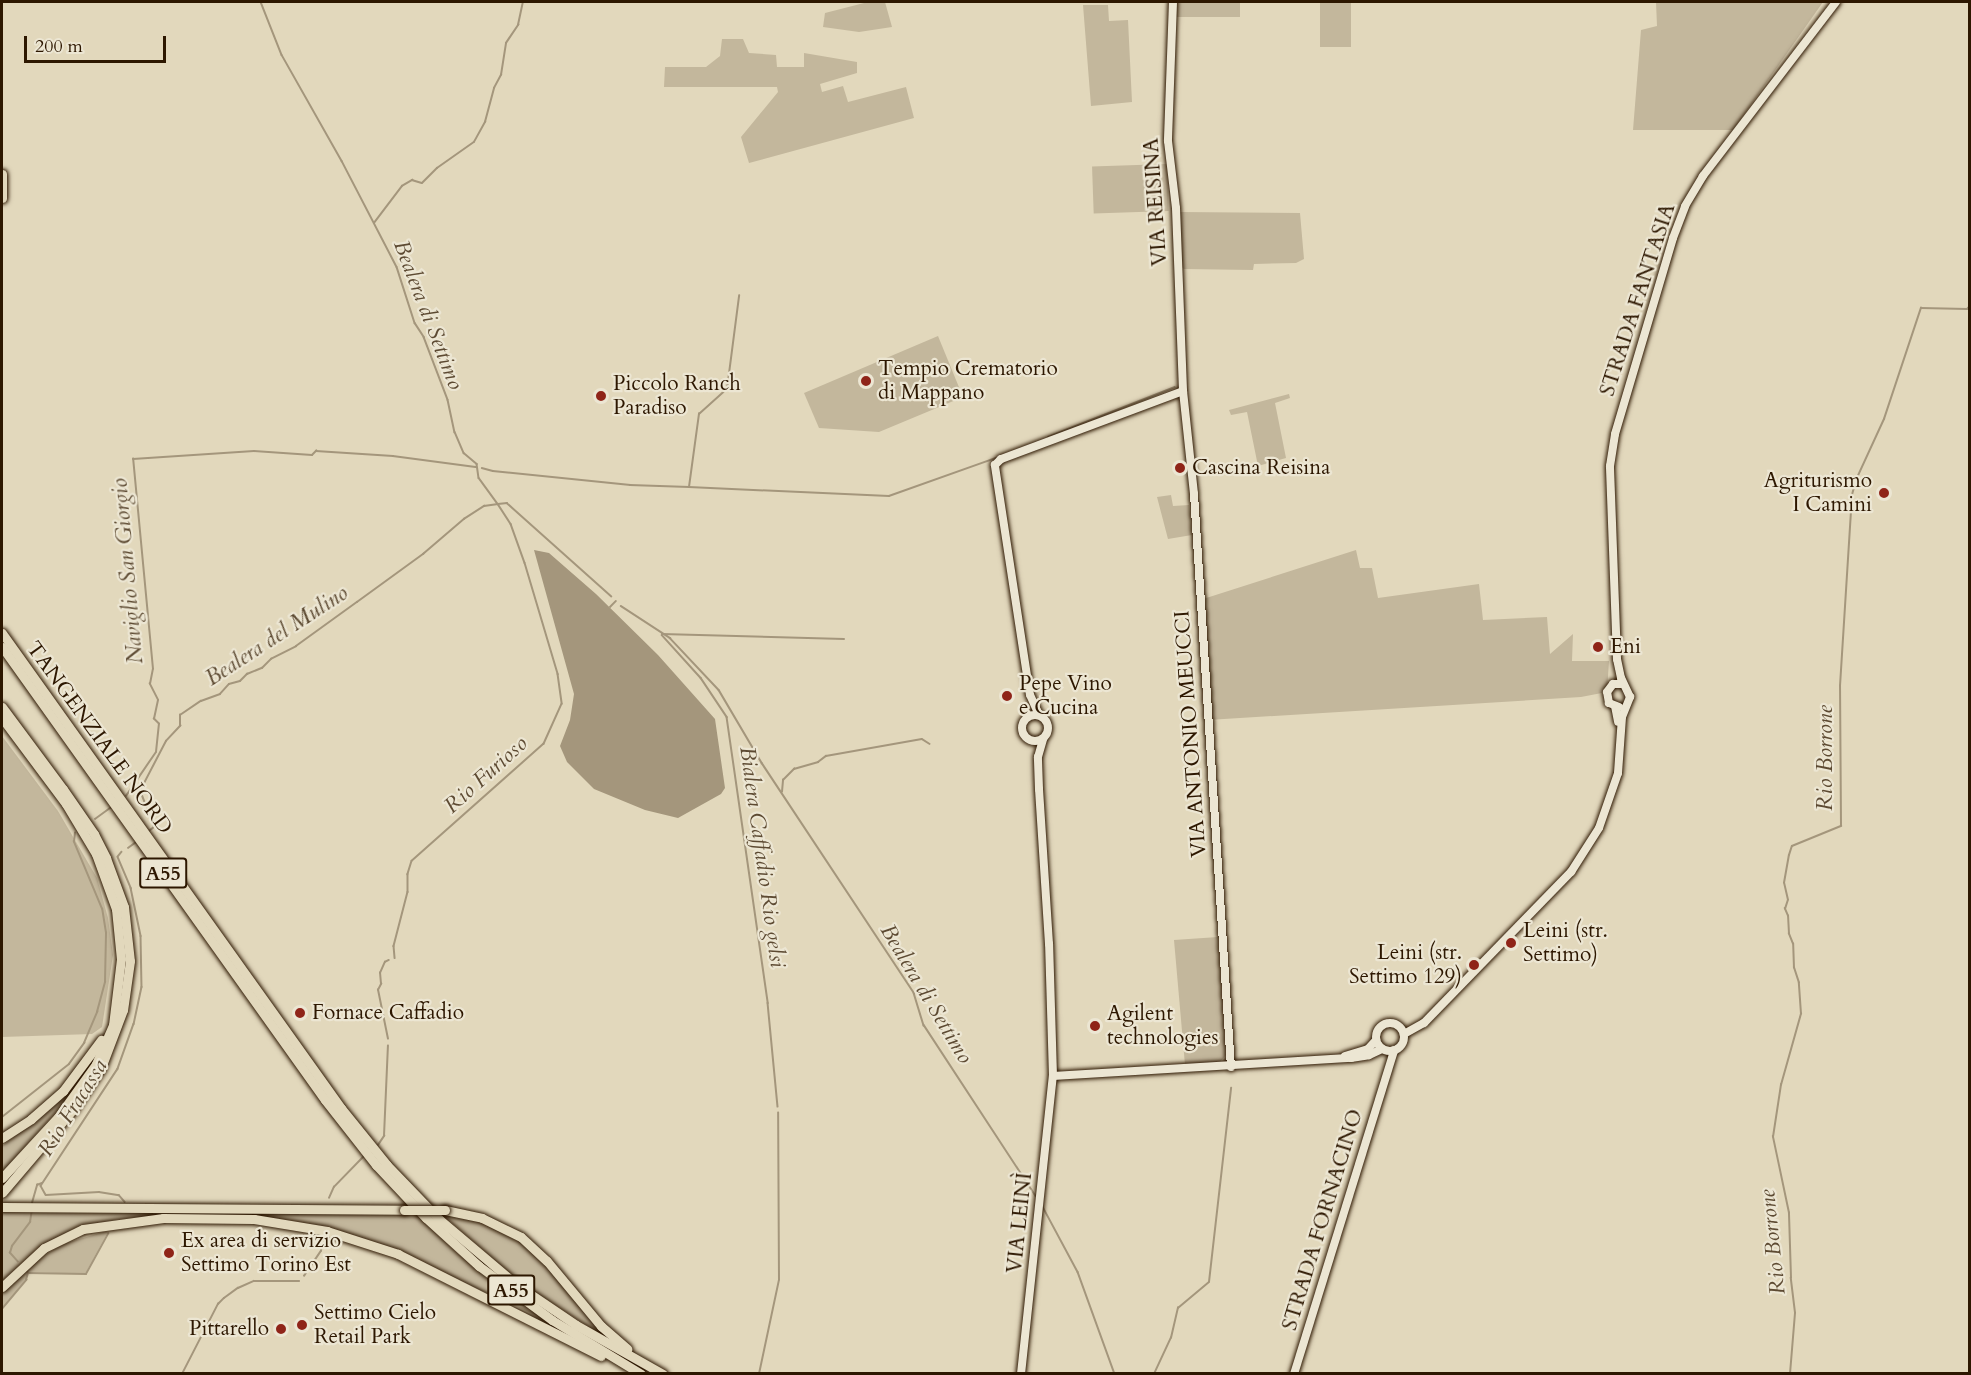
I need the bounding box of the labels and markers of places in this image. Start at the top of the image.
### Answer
place label: Tempio Crematorio di Mappano [878,356,1058,406]
place label: Piccolo Ranch Paradiso [613,371,741,421]
marker: Tempio Crematorio di Mappano [859,374,873,388]
marker: Piccolo Ranch Paradiso [594,389,608,403]
place label: Cascina Reisina [1192,455,1330,481]
marker: Cascina Reisina [1173,461,1187,475]
place label: Agriturismo I Camini [1764,468,1872,518]
marker: Agriturismo I Camini [1877,486,1891,500]
place label: Eni [1610,634,1641,660]
marker: Eni [1591,640,1605,654]
place label: Pepe Vino e Cucina [1019,671,1112,721]
marker: Pepe Vino e Cucina [1000,689,1014,703]
place label: Leini (str. Settimo) [1523,918,1608,968]
marker: Leini (str. Settimo) [1504,936,1518,950]
place label: Leini (str. Settimo 129) [1349,940,1462,990]
marker: Leini (str. Settimo 129) [1467,958,1481,972]
place label: Fornace Caffadio [312,1000,464,1026]
place label: Agilent technologies [1107,1001,1218,1051]
marker: Fornace Caffadio [293,1006,307,1020]
marker: Agilent technologies [1088,1019,1102,1033]
place label: Ex area di servizio Settimo Torino Est [181,1228,351,1278]
marker: Ex area di servizio Settimo Torino Est [162,1246,176,1260]
place label: Settimo Cielo Retail Park [314,1300,436,1350]
place label: Pittarello [189,1316,269,1342]
marker: Settimo Cielo Retail Park [295,1318,309,1332]
marker: Pittarello [274,1322,288,1336]

